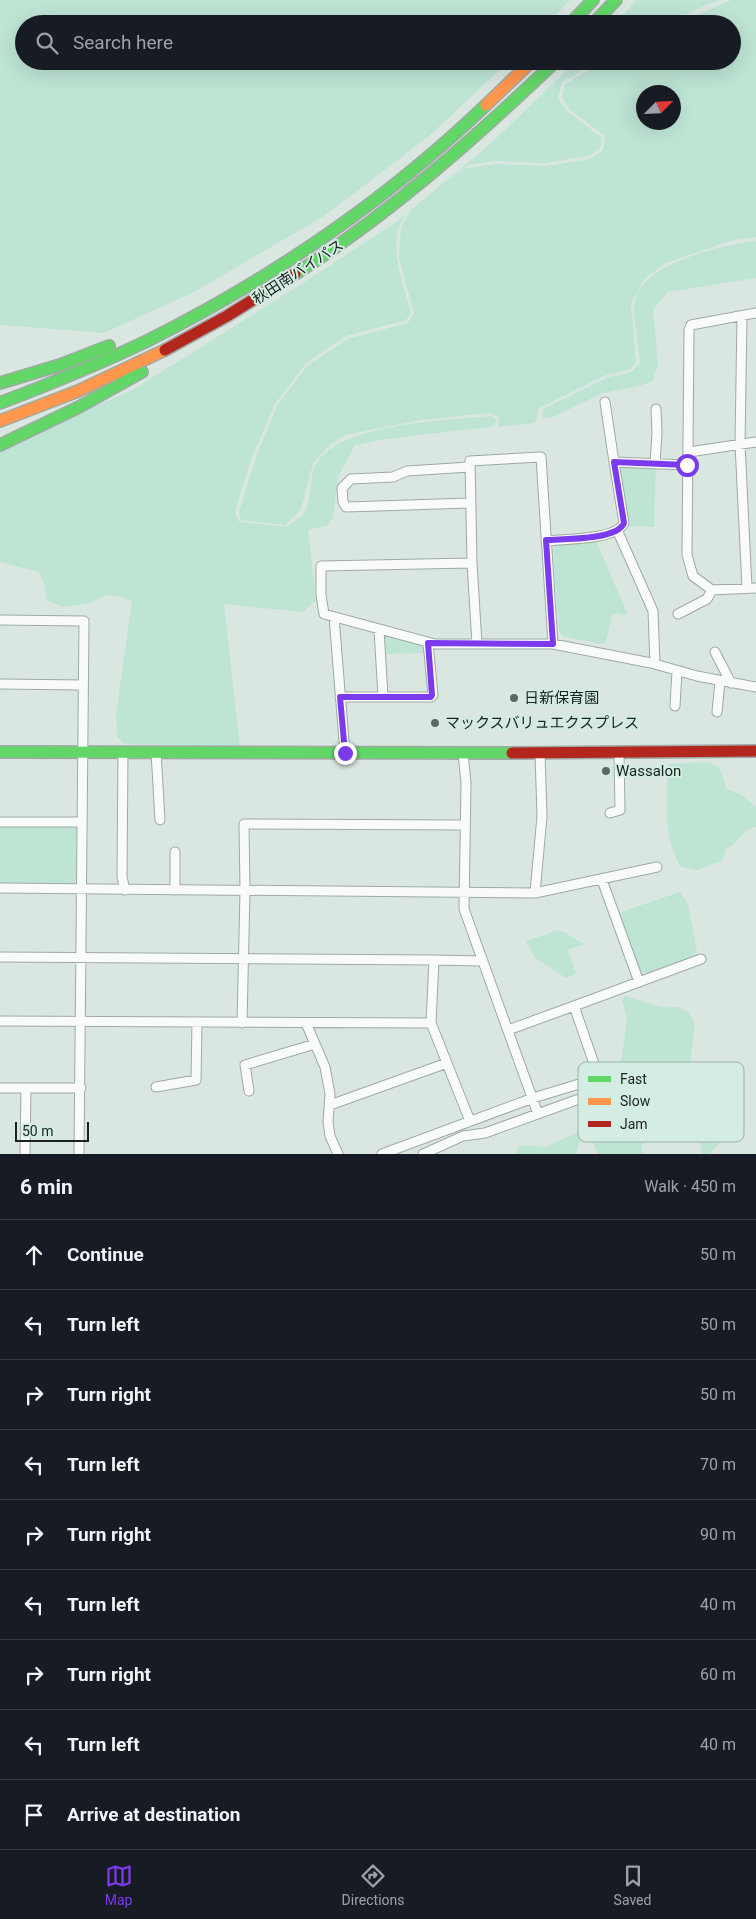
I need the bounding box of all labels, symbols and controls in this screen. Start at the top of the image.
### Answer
search box [15,15,741,70]
icon: search [33,29,61,57]
text: Search here [73,31,173,54]
north arrow [636,85,681,130]
street label: 秋田南バイパス [249,236,347,308]
route start [676,454,699,477]
place label: 日新保育園 [524,689,599,707]
marker: 日新保育園 [508,692,520,704]
place label: マックスバリュエクスプレス [445,714,639,732]
marker: マックスバリュエクスプレス [429,717,441,729]
route end [334,742,357,765]
place label: Wassalon [616,762,681,780]
marker: Wassalon [600,765,612,777]
legend [578,1062,744,1142]
text: Fast [620,1071,647,1087]
text: Slow [620,1093,651,1109]
text: Jam [620,1116,648,1132]
scale bar [15,1119,89,1142]
text: 50 m [22,1123,54,1139]
text: 6 min [20,1175,73,1199]
text: Walk · 450 m [644,1177,736,1196]
icon: ahead [20,1241,48,1269]
text: Continue [67,1243,144,1266]
text: 50 m [700,1245,736,1264]
icon: left [20,1311,48,1339]
text: Turn left [67,1313,140,1336]
text: 50 m [700,1315,736,1334]
icon: right [20,1381,48,1409]
text: Turn right [67,1383,151,1406]
text: 50 m [700,1385,736,1404]
icon: left [20,1451,48,1479]
text: Turn left [67,1453,140,1476]
text: 70 m [700,1455,736,1474]
icon: right [20,1521,48,1549]
text: Turn right [67,1523,151,1546]
text: 90 m [700,1525,736,1544]
icon: left [20,1591,48,1619]
text: Turn left [67,1593,140,1616]
text: 40 m [700,1595,736,1614]
icon: right [20,1661,48,1689]
text: Turn right [67,1663,151,1686]
text: 60 m [700,1665,736,1684]
icon: left [20,1731,48,1759]
text: Turn left [67,1733,140,1756]
text: 40 m [700,1735,736,1754]
icon: arrive [20,1801,48,1829]
text: Arrive at destination [67,1803,240,1826]
tab: Map [105,1862,133,1908]
tab: Directions [342,1862,405,1908]
tab: Saved [614,1862,651,1908]

